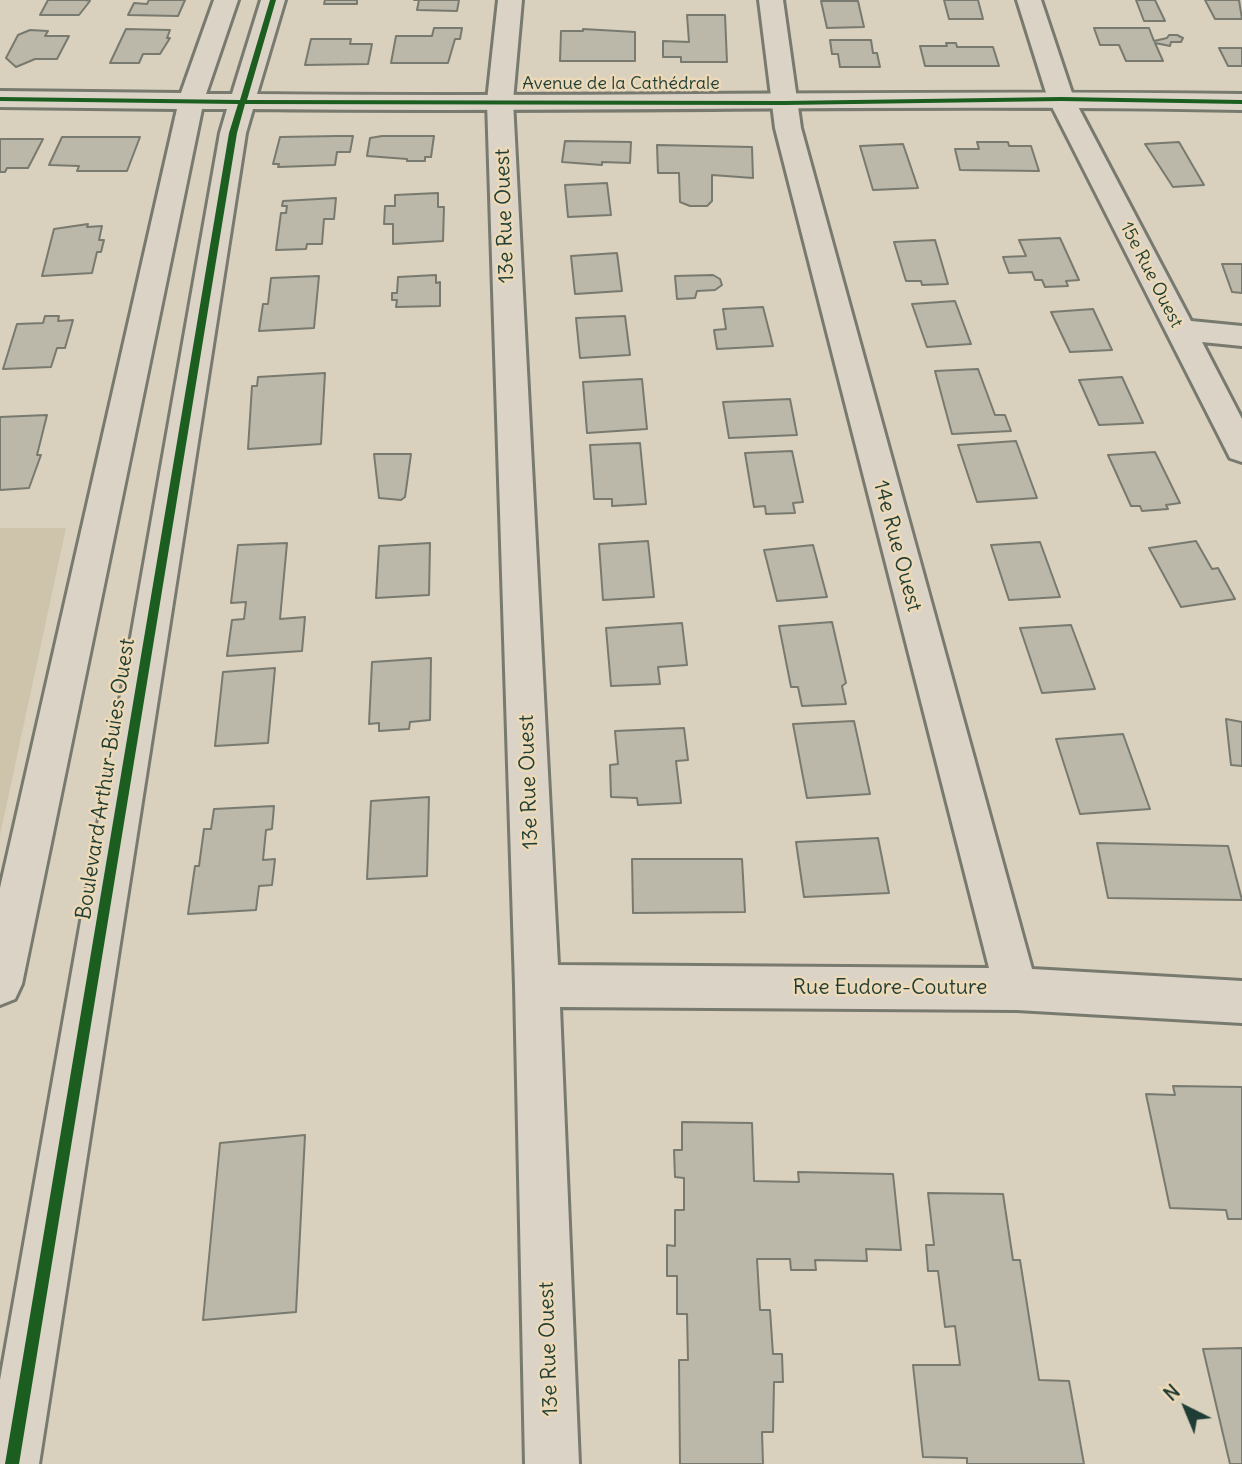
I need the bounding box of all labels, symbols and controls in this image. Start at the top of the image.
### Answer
street label: Avenue de la Cathédrale [522,73,720,95]
street label: 13e Rue Ouest [490,148,520,284]
street label: 15e Rue Ouest [1115,219,1187,331]
street label: 14e Rue Ouest [867,478,927,614]
street label: Boulevard Arthur-Buies Ouest [71,637,141,921]
street label: 13e Rue Ouest [514,714,544,850]
street label: Rue Eudore-Couture [793,975,987,1001]
street label: 13e Rue Ouest [534,1281,564,1417]
north arrow [1151,1373,1221,1443]
text: N [1159,1379,1185,1406]

